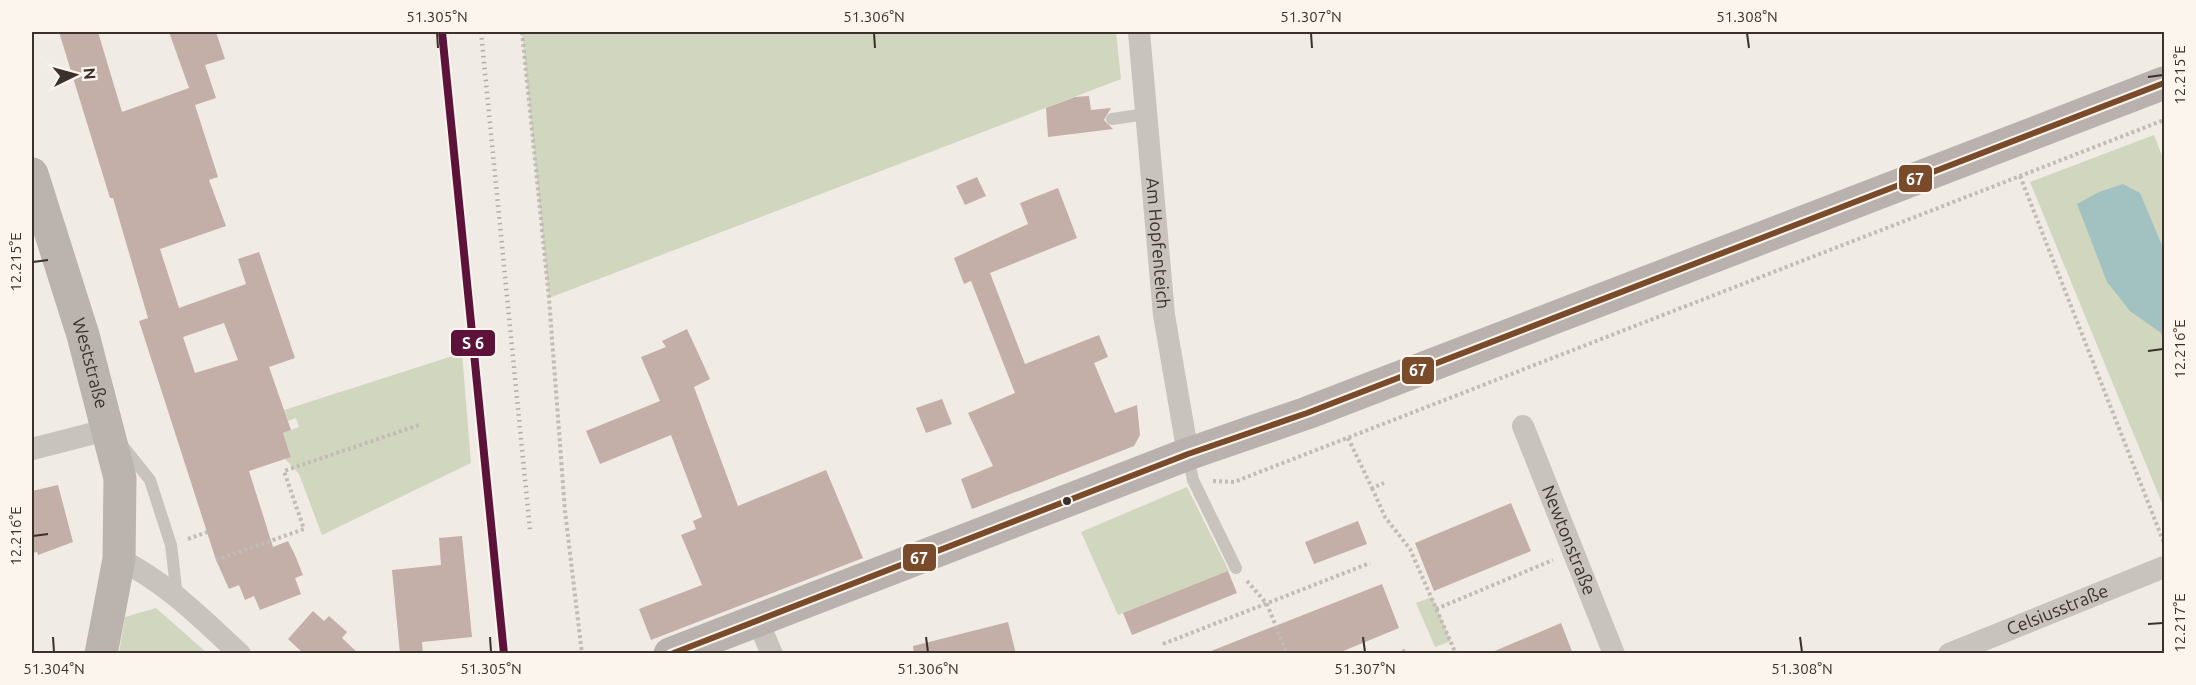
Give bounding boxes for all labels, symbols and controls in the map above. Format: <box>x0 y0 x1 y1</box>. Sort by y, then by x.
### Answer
text: 51.305°N <box>406 8 468 25</box>
text: 51.306°N <box>843 8 905 25</box>
text: 51.307°N <box>1280 8 1342 25</box>
text: 51.308°N <box>1716 8 1778 25</box>
north arrow <box>45 45 105 105</box>
text: 12.215°E <box>2171 45 2188 105</box>
text: N <box>80 67 99 80</box>
line badge: 67 <box>1898 164 1933 193</box>
text: 67 <box>1906 170 1924 188</box>
street label: Am Hopfenteich <box>1143 176 1174 310</box>
text: 12.215°E <box>7 232 24 292</box>
street label: Weststraße <box>69 315 113 410</box>
text: 12.216°E <box>2171 319 2188 379</box>
line badge: S 6 <box>450 329 496 357</box>
text: S 6 <box>462 334 484 352</box>
line badge: 67 <box>1401 356 1435 385</box>
text: 67 <box>1409 361 1427 379</box>
street label: Newtonstraße <box>1539 482 1600 598</box>
unlabelled marker <box>1061 495 1073 507</box>
text: 12.216°E <box>7 506 24 566</box>
line badge: 67 <box>902 543 937 572</box>
text: 67 <box>910 549 928 567</box>
street label: Celsiusstraße <box>2003 580 2111 639</box>
text: 12.217°E <box>2171 593 2188 653</box>
text: 51.304°N <box>23 660 85 677</box>
text: 51.305°N <box>460 660 522 677</box>
text: 51.306°N <box>897 660 959 677</box>
text: 51.307°N <box>1334 660 1396 677</box>
text: 51.308°N <box>1771 660 1833 677</box>

